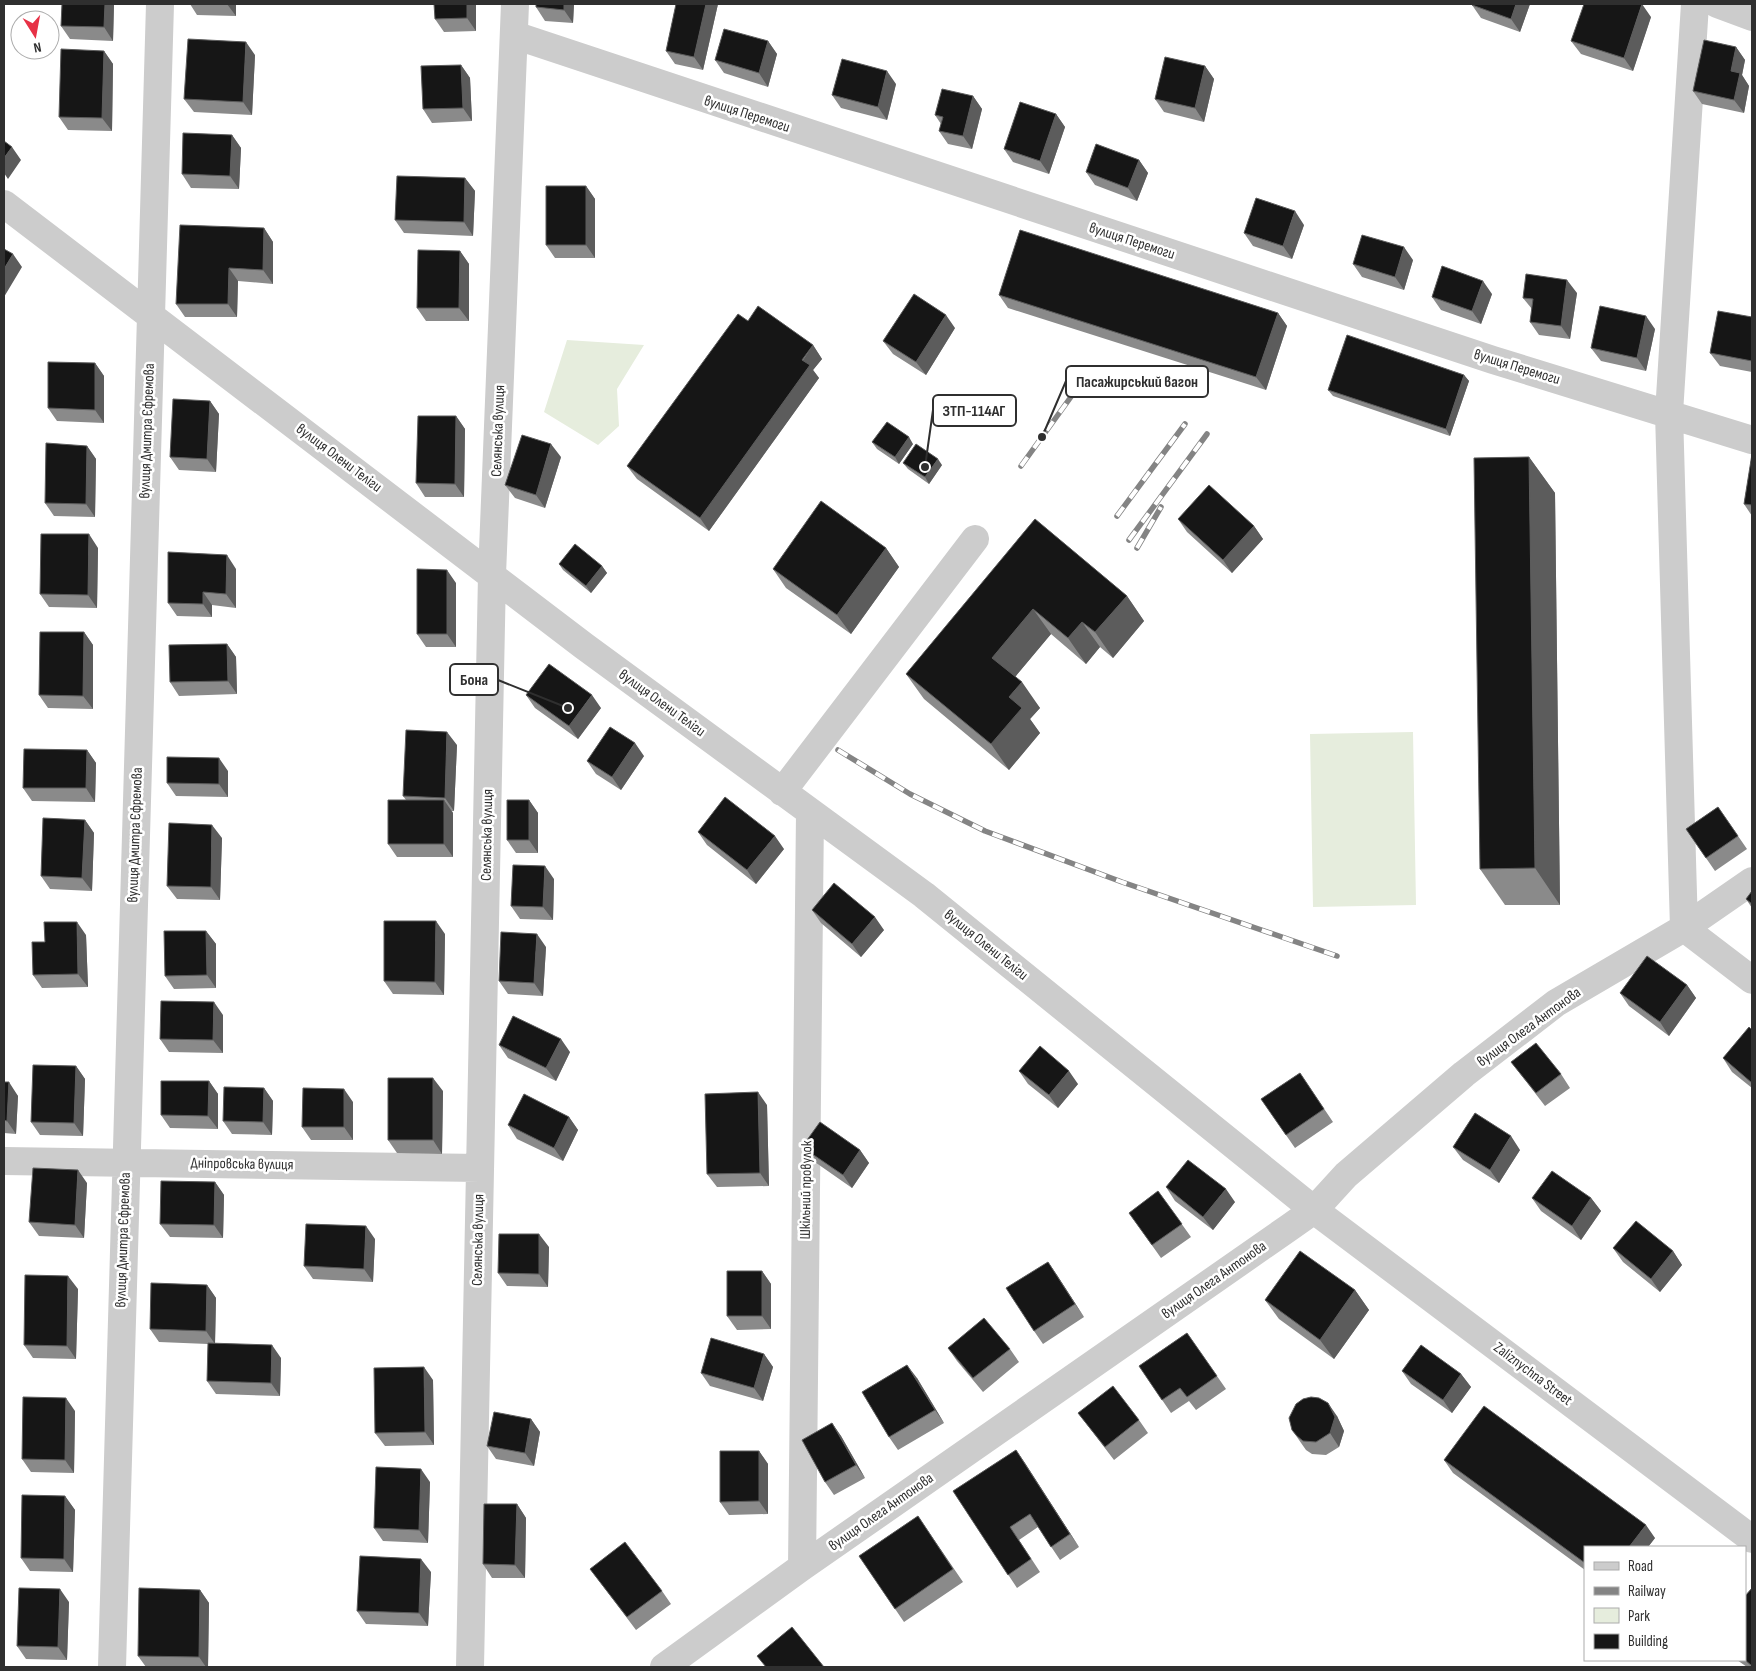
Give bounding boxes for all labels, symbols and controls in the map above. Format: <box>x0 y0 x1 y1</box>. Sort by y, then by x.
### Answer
north arrow <box>10 10 60 60</box>
text: N <box>32 38 43 56</box>
street label: вулиця Перемоги <box>702 91 792 137</box>
street label: вулиця Перемоги <box>1087 218 1177 264</box>
street label: вулиця Перемоги <box>1472 345 1562 389</box>
street label: вулиця Дмитра Єфремова <box>135 363 159 499</box>
callout: Пасажирський вагон <box>1066 366 1208 397</box>
text: Пасажирський вагон <box>1076 373 1198 392</box>
street label: Селянська вулиця <box>487 385 509 477</box>
callout: ЗТП-114АГ <box>933 395 1016 426</box>
text: ЗТП-114АГ <box>943 402 1005 421</box>
street label: вулиця Олени Теліги <box>292 420 386 496</box>
callout: Бона <box>450 664 498 695</box>
street label: вулиця Олени Теліги <box>615 665 709 741</box>
text: Бона <box>460 671 488 690</box>
street label: вулиця Дмитра Єфремова <box>123 767 147 903</box>
street label: Селянська вулиця <box>477 789 497 881</box>
street label: вулиця Олени Теліги <box>940 905 1032 985</box>
street label: вулиця Олега Антонова <box>1473 983 1585 1071</box>
street label: Шкільний провулок <box>796 1140 816 1240</box>
street label: Дніпровська вулиця <box>190 1154 294 1174</box>
street label: вулиця Дмитра Єфремова <box>111 1172 135 1308</box>
street label: Селянська вулиця <box>468 1194 488 1286</box>
street label: вулиця Олега Антонова <box>1158 1237 1270 1323</box>
street label: Zaliznychna Street <box>1490 1338 1577 1410</box>
street label: вулиця Олега Антонова <box>825 1469 937 1555</box>
legend <box>1584 1546 1746 1661</box>
text: Road <box>1628 1557 1653 1576</box>
text: Railway <box>1628 1582 1666 1601</box>
text: Park <box>1628 1607 1650 1626</box>
text: Building <box>1628 1632 1668 1651</box>

